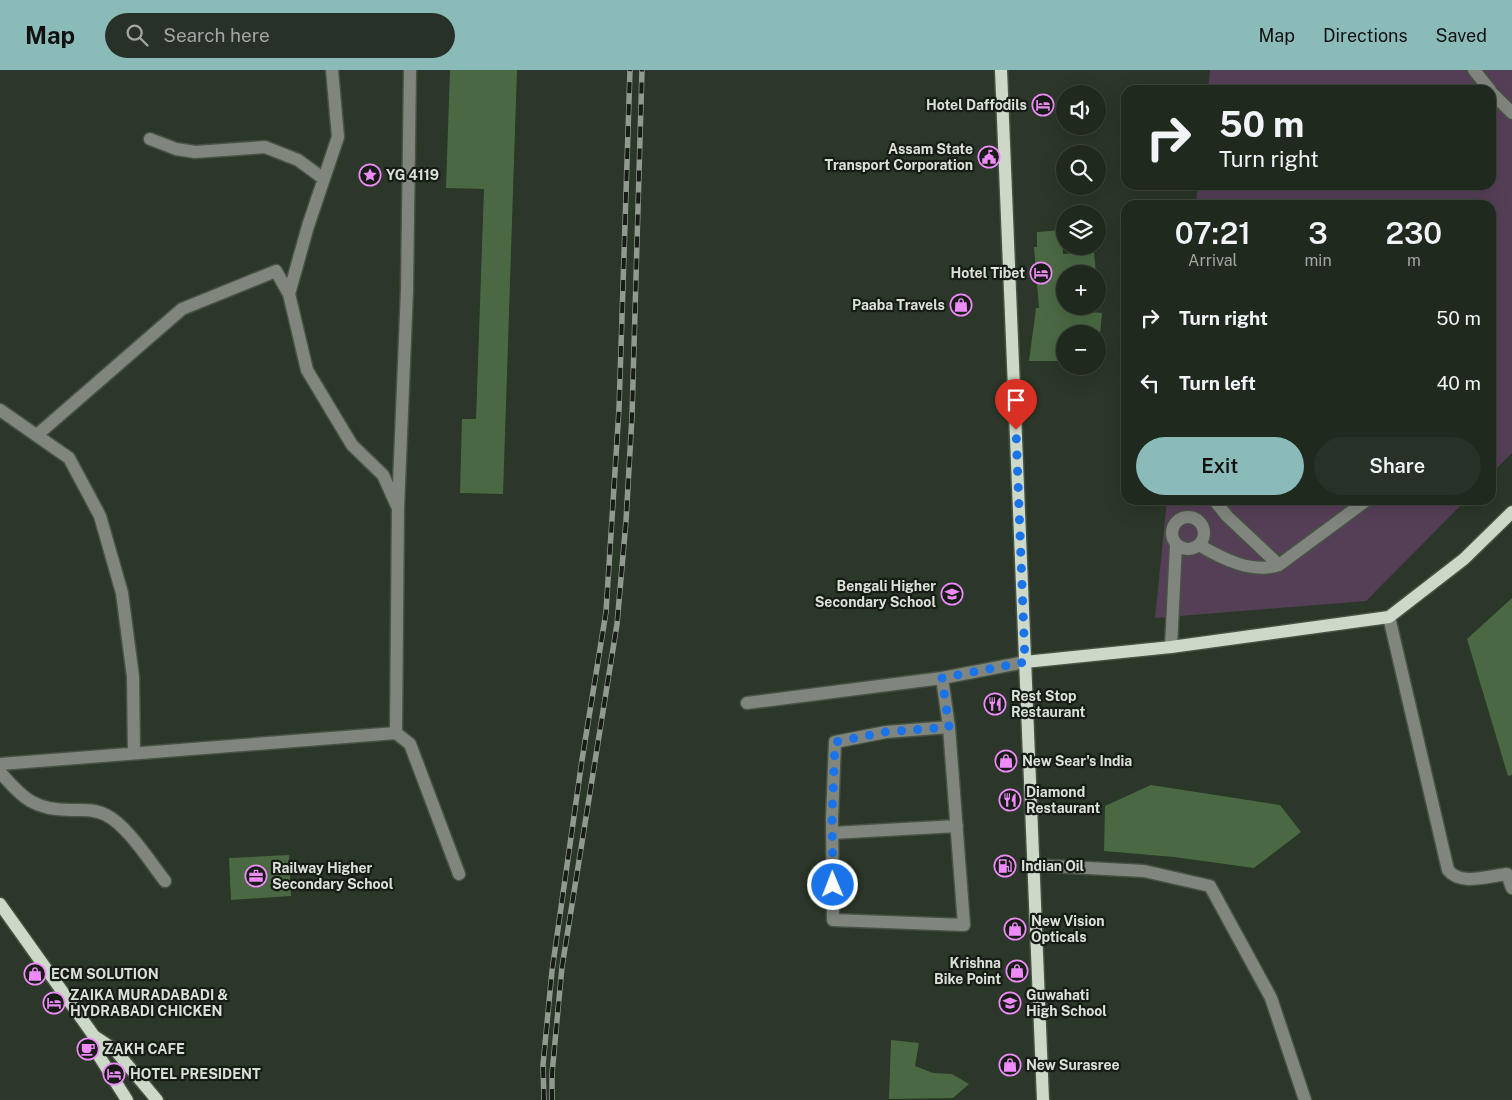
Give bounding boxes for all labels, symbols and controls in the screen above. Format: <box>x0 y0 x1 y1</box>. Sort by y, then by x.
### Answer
search box <box>105 13 455 58</box>
text: Map <box>25 21 75 49</box>
icon: search <box>123 21 151 49</box>
text: Search here <box>163 24 270 46</box>
text: Map <box>1258 25 1295 46</box>
text: Directions <box>1323 25 1408 46</box>
text: Saved <box>1436 25 1487 46</box>
map controls <box>1056 85 1106 375</box>
button: sound <box>1056 85 1106 135</box>
hotel icon: Hotel Daffodils <box>1031 93 1055 117</box>
place label: Hotel Daffodils <box>926 97 1027 113</box>
text: 50 m <box>1219 104 1304 145</box>
icon: right <box>1136 105 1201 170</box>
place label: Assam State Transport Corporation <box>825 141 973 173</box>
public building icon: Assam State Transport Corporation <box>977 145 1001 169</box>
button: search <box>1056 145 1106 195</box>
text: Turn right <box>1219 146 1319 172</box>
place icon: YG 4119 <box>358 163 382 187</box>
place label: YG 4119 <box>386 167 439 183</box>
button: layers <box>1056 205 1106 255</box>
text: 07:21 <box>1175 215 1251 251</box>
text: 3 <box>1308 215 1328 251</box>
text: 230 <box>1385 215 1442 251</box>
text: Arrival <box>1188 251 1237 270</box>
text: min <box>1305 251 1332 270</box>
text: m <box>1407 251 1421 270</box>
hotel icon: Hotel Tibet <box>1029 261 1053 285</box>
place label: Hotel Tibet <box>951 265 1025 281</box>
button: + <box>1056 265 1106 315</box>
shop icon: Paaba Travels <box>949 293 973 317</box>
place label: Paaba Travels <box>852 297 945 313</box>
icon: right <box>1136 304 1164 332</box>
text: Turn right <box>1179 307 1268 329</box>
text: 50 m <box>1436 307 1481 329</box>
button: − <box>1056 325 1106 375</box>
icon: left <box>1136 369 1164 397</box>
text: Turn left <box>1179 372 1256 394</box>
text: 40 m <box>1436 372 1481 394</box>
pin <box>995 379 1037 430</box>
icon: arrive <box>1002 386 1030 414</box>
button: Exit <box>1136 437 1304 495</box>
button: Share <box>1314 437 1481 495</box>
place label: Bengali Higher Secondary School <box>815 578 936 610</box>
school or university icon: Bengali Higher Secondary School <box>940 582 964 606</box>
place label: Rest Stop Restaurant <box>1011 688 1086 720</box>
restaurant icon: Rest Stop Restaurant <box>983 692 1007 716</box>
shop icon: New Sear's India <box>994 749 1018 773</box>
place label: New Sear's India <box>1022 753 1132 769</box>
place label: Diamond Restaurant <box>1026 784 1101 816</box>
restaurant icon: Diamond Restaurant <box>998 788 1022 812</box>
fuel station icon: Indian Oil <box>993 854 1017 878</box>
position arrow <box>806 858 858 910</box>
place label: Indian Oil <box>1021 858 1085 874</box>
place label: Railway Higher Secondary School <box>272 860 394 892</box>
office icon: Railway Higher Secondary School <box>244 864 268 888</box>
place label: New Vision Opticals <box>1031 913 1105 945</box>
shop icon: New Vision Opticals <box>1003 917 1027 941</box>
place label: Krishna Bike Point <box>934 955 1001 987</box>
shop icon: Krishna Bike Point <box>1005 959 1029 983</box>
shop icon: ECM SOLUTION <box>23 962 47 986</box>
place label: ECM SOLUTION <box>51 966 159 982</box>
place label: ZAIKA MURADABADI & HYDRABADI CHICKEN <box>70 987 228 1019</box>
place label: Guwahati High School <box>1026 987 1107 1019</box>
hotel icon: ZAIKA MURADABADI & HYDRABADI CHICKEN <box>42 991 66 1015</box>
school or university icon: Guwahati High School <box>998 991 1022 1015</box>
cafe icon: ZAKH CAFE <box>76 1037 100 1061</box>
place label: ZAKH CAFE <box>104 1041 185 1057</box>
shop icon: New Surasree <box>998 1053 1022 1077</box>
place label: New Surasree <box>1026 1057 1120 1073</box>
hotel icon: HOTEL PRESIDENT <box>102 1062 126 1086</box>
place label: HOTEL PRESIDENT <box>130 1066 261 1082</box>

